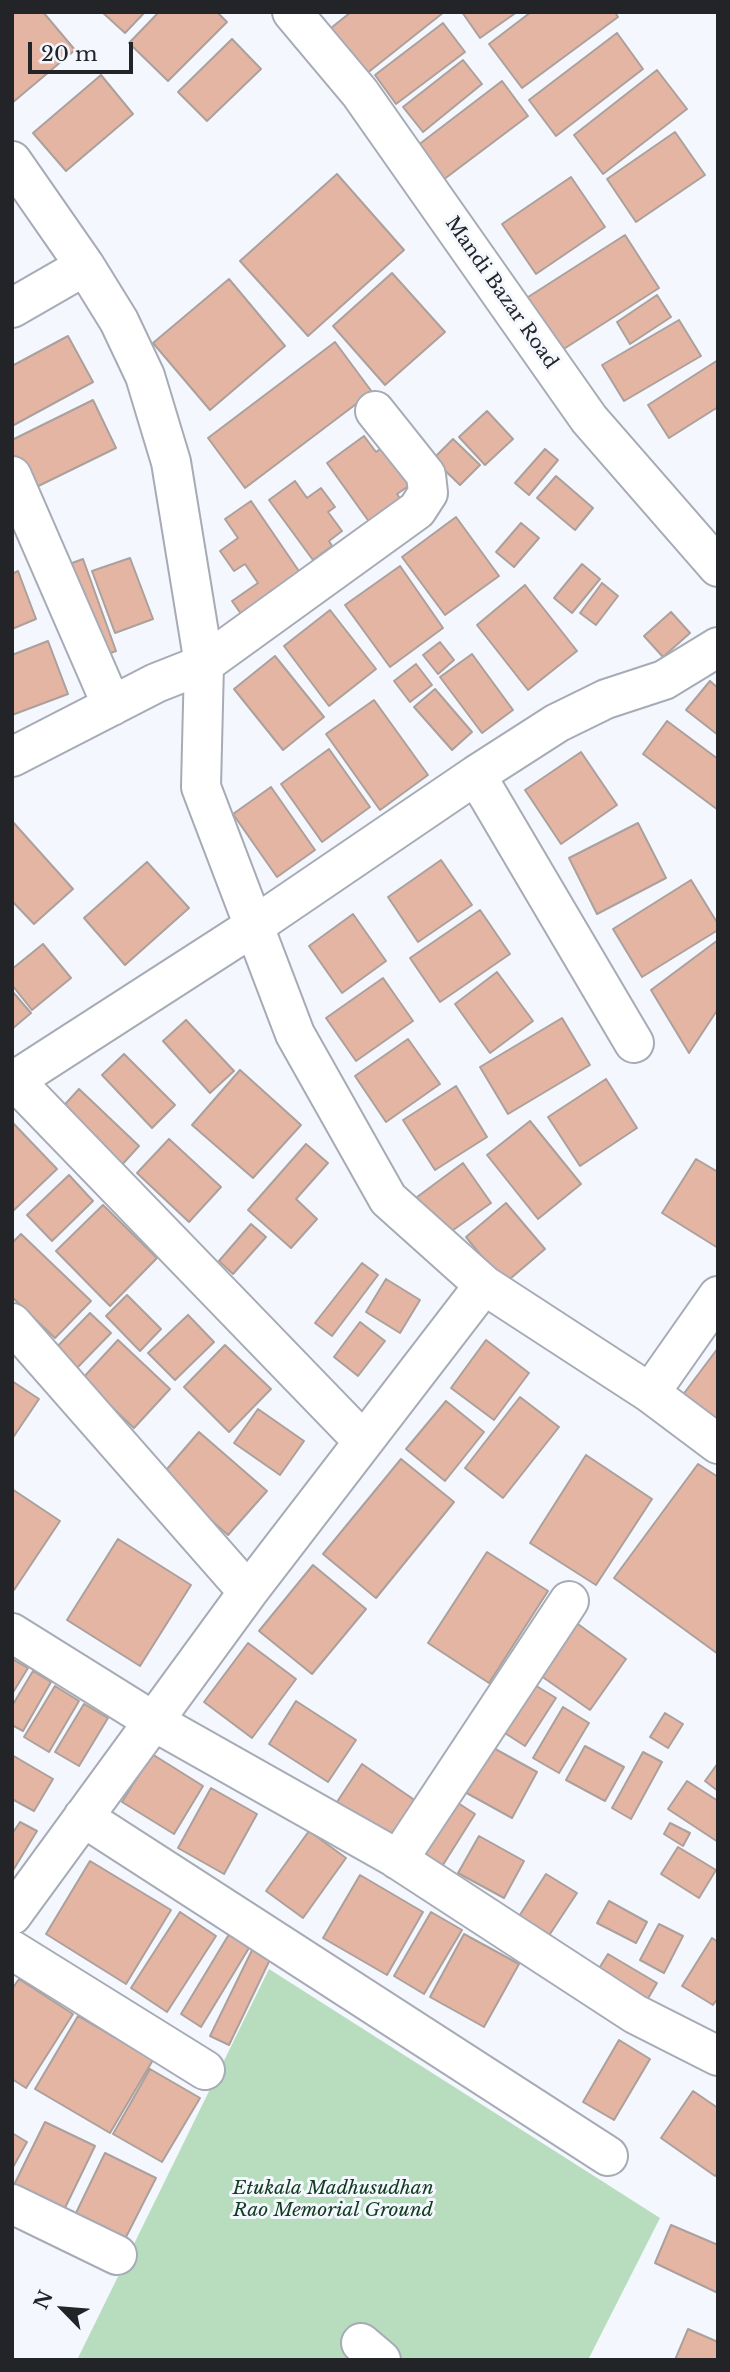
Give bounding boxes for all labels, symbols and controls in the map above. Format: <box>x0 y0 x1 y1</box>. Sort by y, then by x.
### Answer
scale bar <box>32 28 136 72</box>
text: 20 m <box>41 41 98 67</box>
street label: Mandi Bazar Road <box>440 213 562 373</box>
park label: Etukala Madhusudhan Rao Memorial Ground <box>232 2178 434 2222</box>
north arrow <box>28 2274 98 2344</box>
text: N <box>29 2287 58 2313</box>

